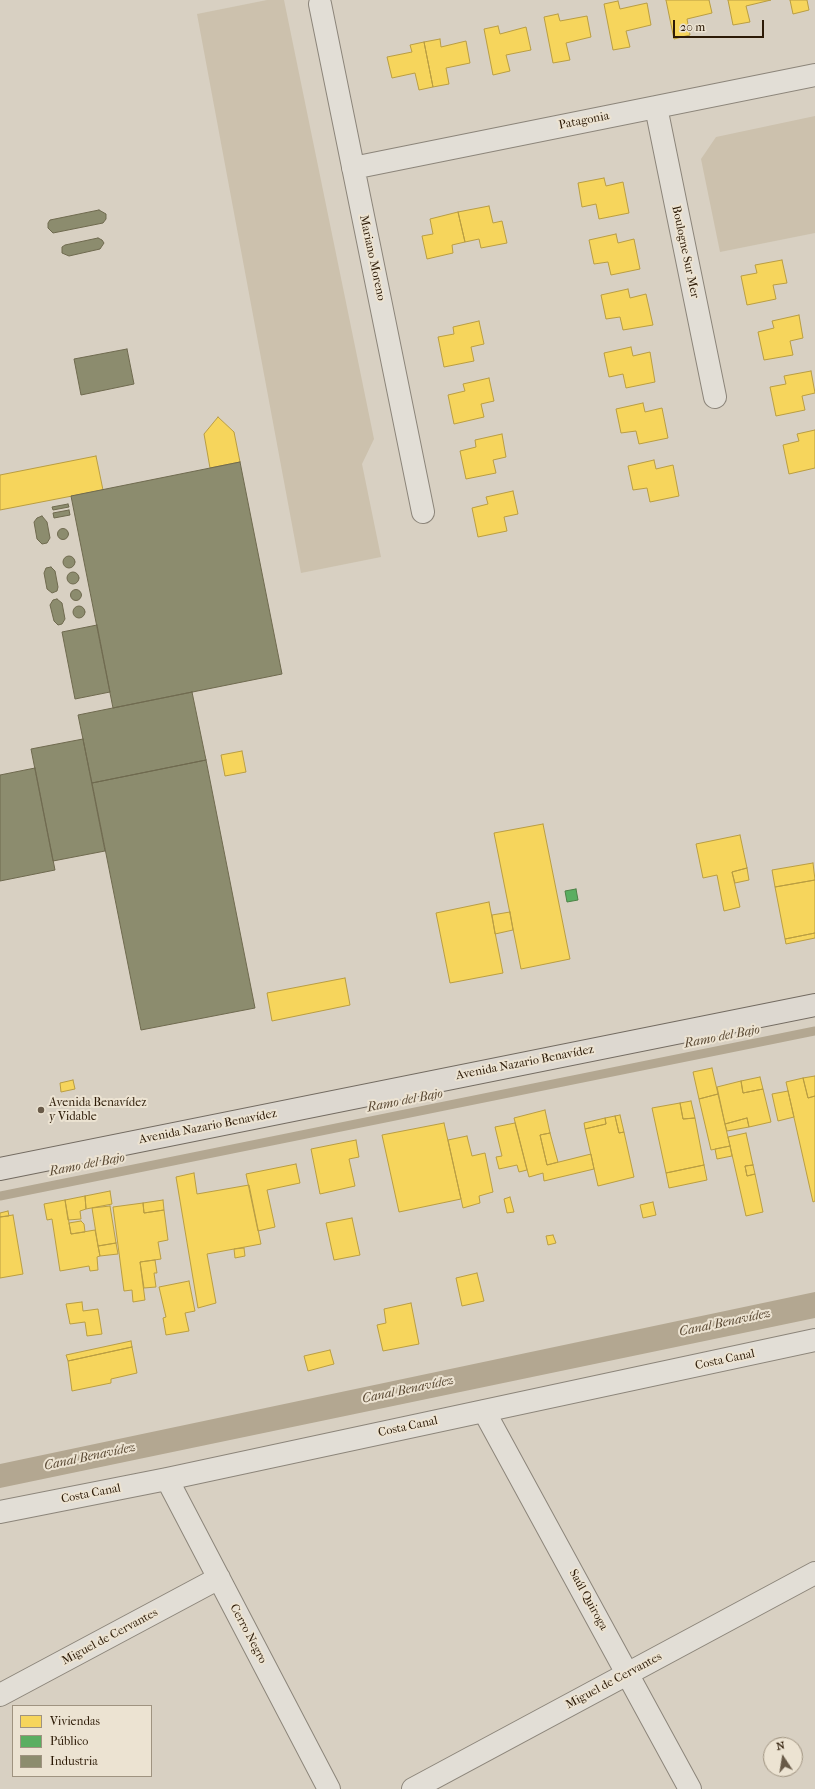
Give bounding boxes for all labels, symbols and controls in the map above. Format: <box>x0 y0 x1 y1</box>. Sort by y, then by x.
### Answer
scale bar <box>675 12 766 38</box>
text: 20 m <box>680 20 705 34</box>
street label: Patagonia <box>558 109 610 133</box>
street label: Boulogne Sur Mer <box>668 204 702 300</box>
street label: Mariano Moreno <box>356 214 388 302</box>
water label: Ramo del Bajo <box>683 1022 761 1052</box>
street label: Avenida Nazario Benavídez <box>455 1043 595 1083</box>
water label: Ramo del Bajo <box>366 1086 444 1116</box>
place label: Avenida Benavídez y Vidable <box>49 1096 147 1124</box>
marker: Avenida Benavídez y Vidable <box>36 1105 46 1115</box>
street label: Avenida Nazario Benavídez <box>138 1107 278 1147</box>
water label: Ramo del Bajo <box>48 1150 126 1180</box>
water label: Canal Benavídez <box>678 1306 772 1340</box>
street label: Costa Canal <box>694 1347 756 1373</box>
water label: Canal Benavídez <box>361 1373 455 1407</box>
street label: Costa Canal <box>377 1414 439 1440</box>
water label: Canal Benavídez <box>43 1440 137 1474</box>
street label: Costa Canal <box>60 1481 122 1507</box>
street label: Saúl Quiroga <box>565 1567 611 1633</box>
street label: Cerro Negro <box>226 1602 270 1666</box>
street label: Miguel de Cervantes <box>59 1606 161 1668</box>
street label: Miguel de Cervantes <box>563 1650 665 1712</box>
legend <box>12 1705 152 1777</box>
text: Viviendas <box>50 1714 100 1728</box>
text: Público <box>50 1734 88 1748</box>
north arrow <box>763 1737 803 1777</box>
text: N <box>775 1739 786 1753</box>
text: Industria <box>50 1754 98 1768</box>

